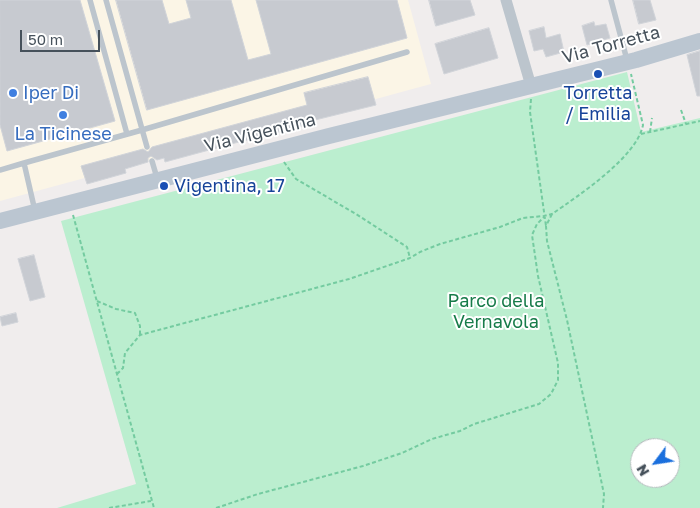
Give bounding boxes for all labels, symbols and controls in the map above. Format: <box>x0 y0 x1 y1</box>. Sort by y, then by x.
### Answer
scale bar <box>22 20 102 52</box>
street label: Via Torretta <box>560 22 662 68</box>
text: 50 m <box>28 30 63 48</box>
marker: Torretta / Emilia <box>592 68 604 80</box>
place label: Iper Di <box>23 82 79 104</box>
place label: Torretta / Emilia <box>563 82 633 125</box>
marker: Iper Di <box>7 87 19 99</box>
marker: La Ticinese <box>57 109 69 121</box>
street label: Via Vigentina <box>202 109 318 157</box>
place label: La Ticinese <box>14 123 112 145</box>
place label: Vigentina, 17 <box>174 175 285 197</box>
marker: Vigentina, 17 <box>158 180 170 192</box>
park label: Parco della Vernavola <box>448 290 544 332</box>
north arrow <box>630 438 680 488</box>
text: N <box>633 462 653 479</box>

